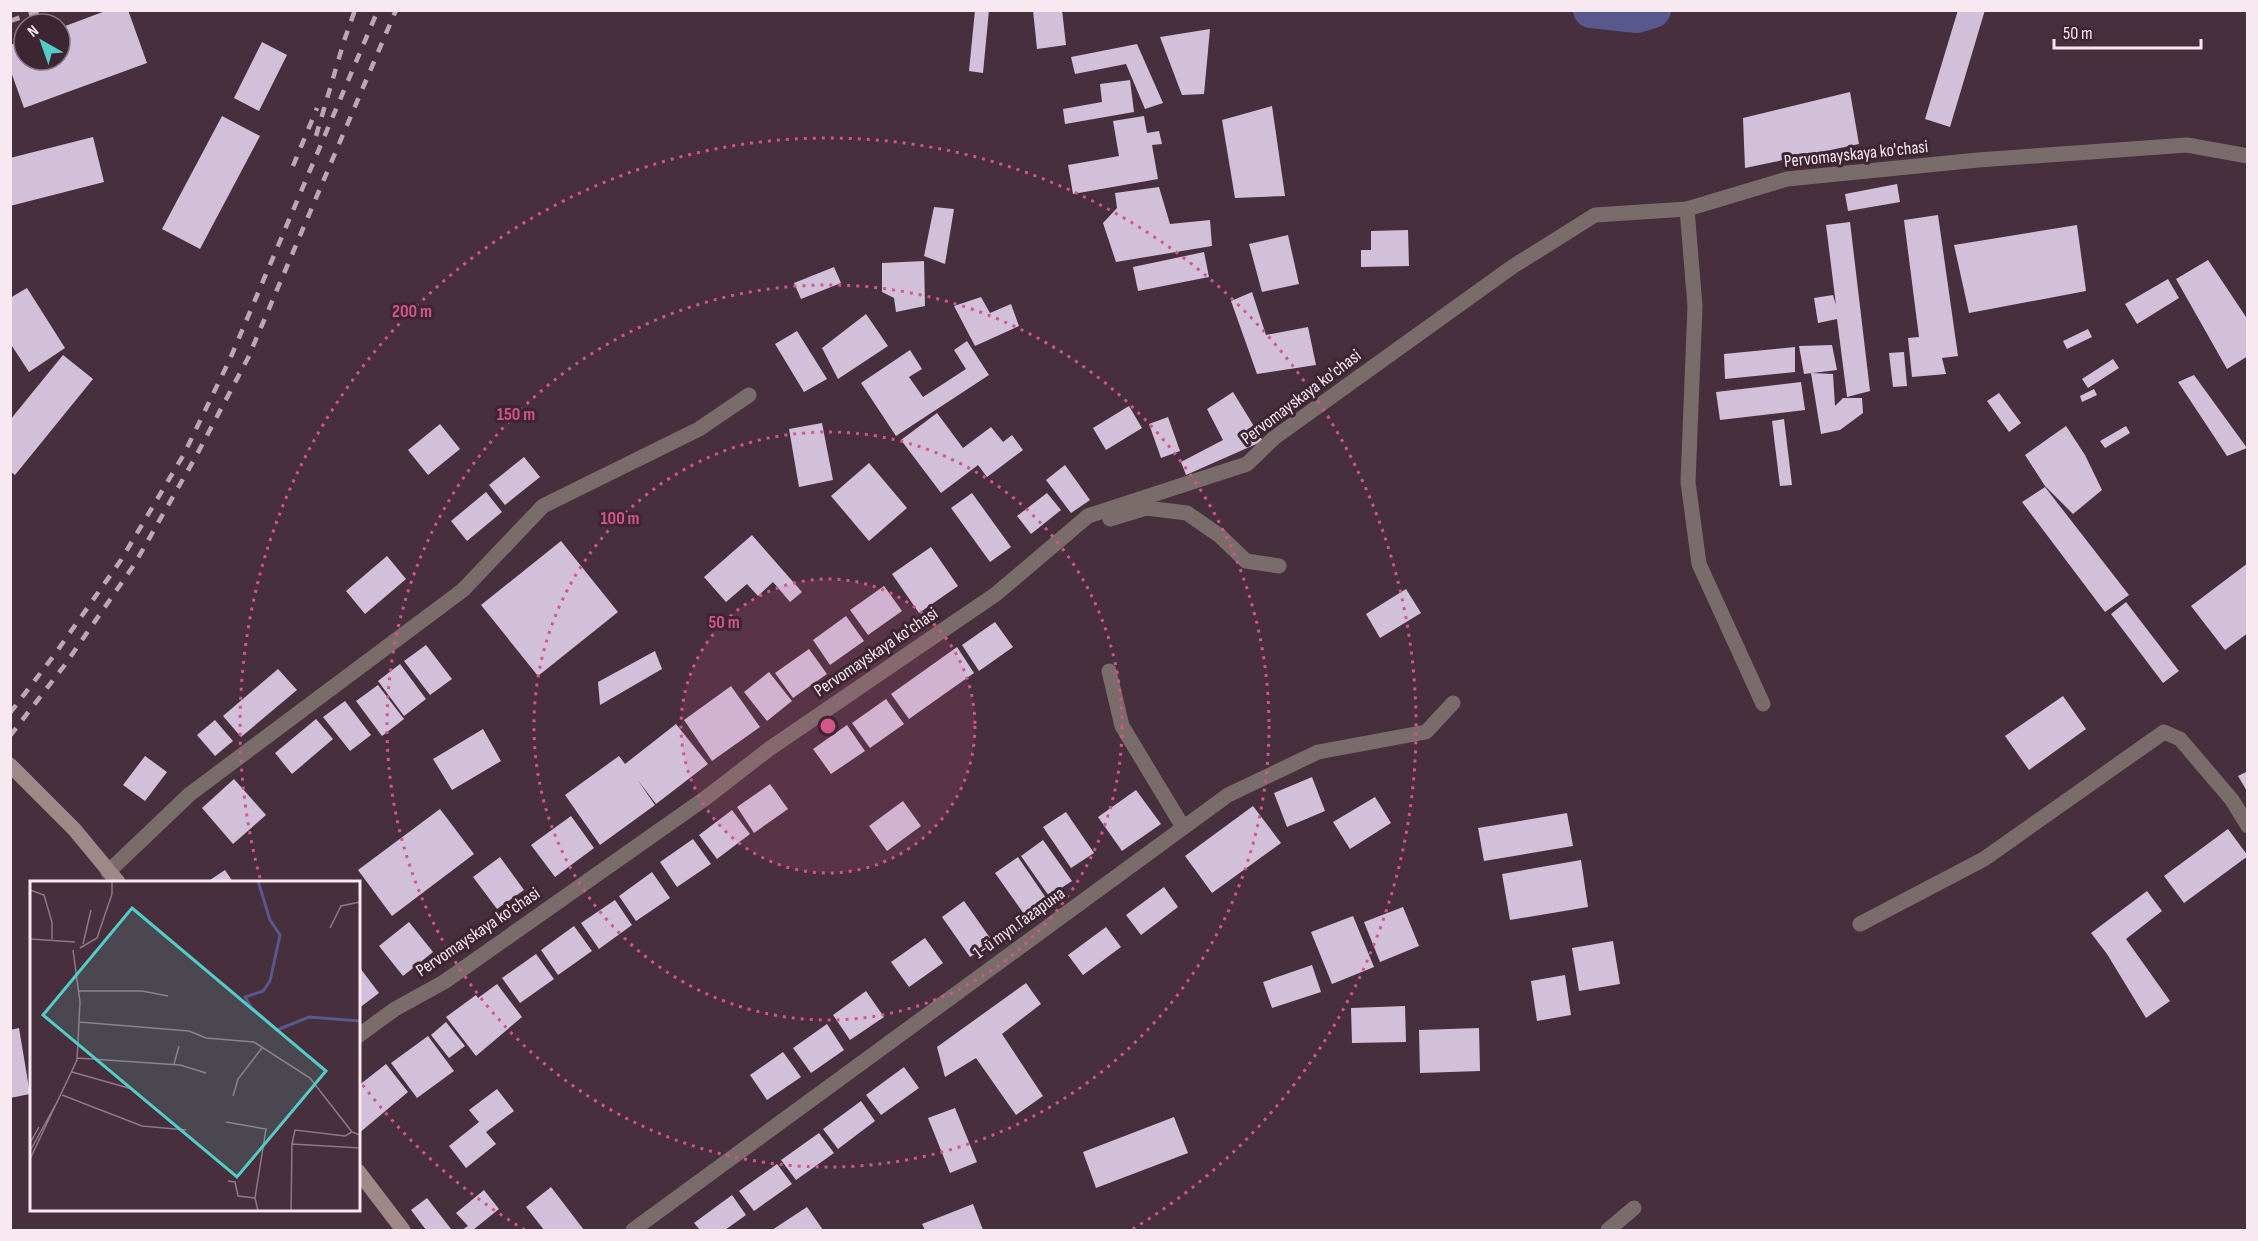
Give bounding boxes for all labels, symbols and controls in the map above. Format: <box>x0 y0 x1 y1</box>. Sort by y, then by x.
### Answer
north arrow <box>12 12 72 72</box>
scale bar <box>2054 12 2201 50</box>
text: N <box>24 22 43 42</box>
text: 50 m <box>2063 23 2093 44</box>
street label: Pervomayskaya ko'chasi <box>1783 136 1929 172</box>
text: 200 m <box>392 301 432 322</box>
street label: Pervomayskaya ko'chasi <box>1237 345 1365 449</box>
text: 150 m <box>497 404 535 425</box>
text: 100 m <box>601 508 640 529</box>
street label: Pervomayskaya ko'chasi <box>810 603 942 701</box>
text: 50 m <box>708 612 740 633</box>
centre of rings <box>818 716 838 736</box>
inset map <box>30 881 360 1211</box>
street label: Pervomayskaya ko'chasi <box>412 883 544 981</box>
street label: 1-й туп.Гагарина <box>969 883 1069 963</box>

